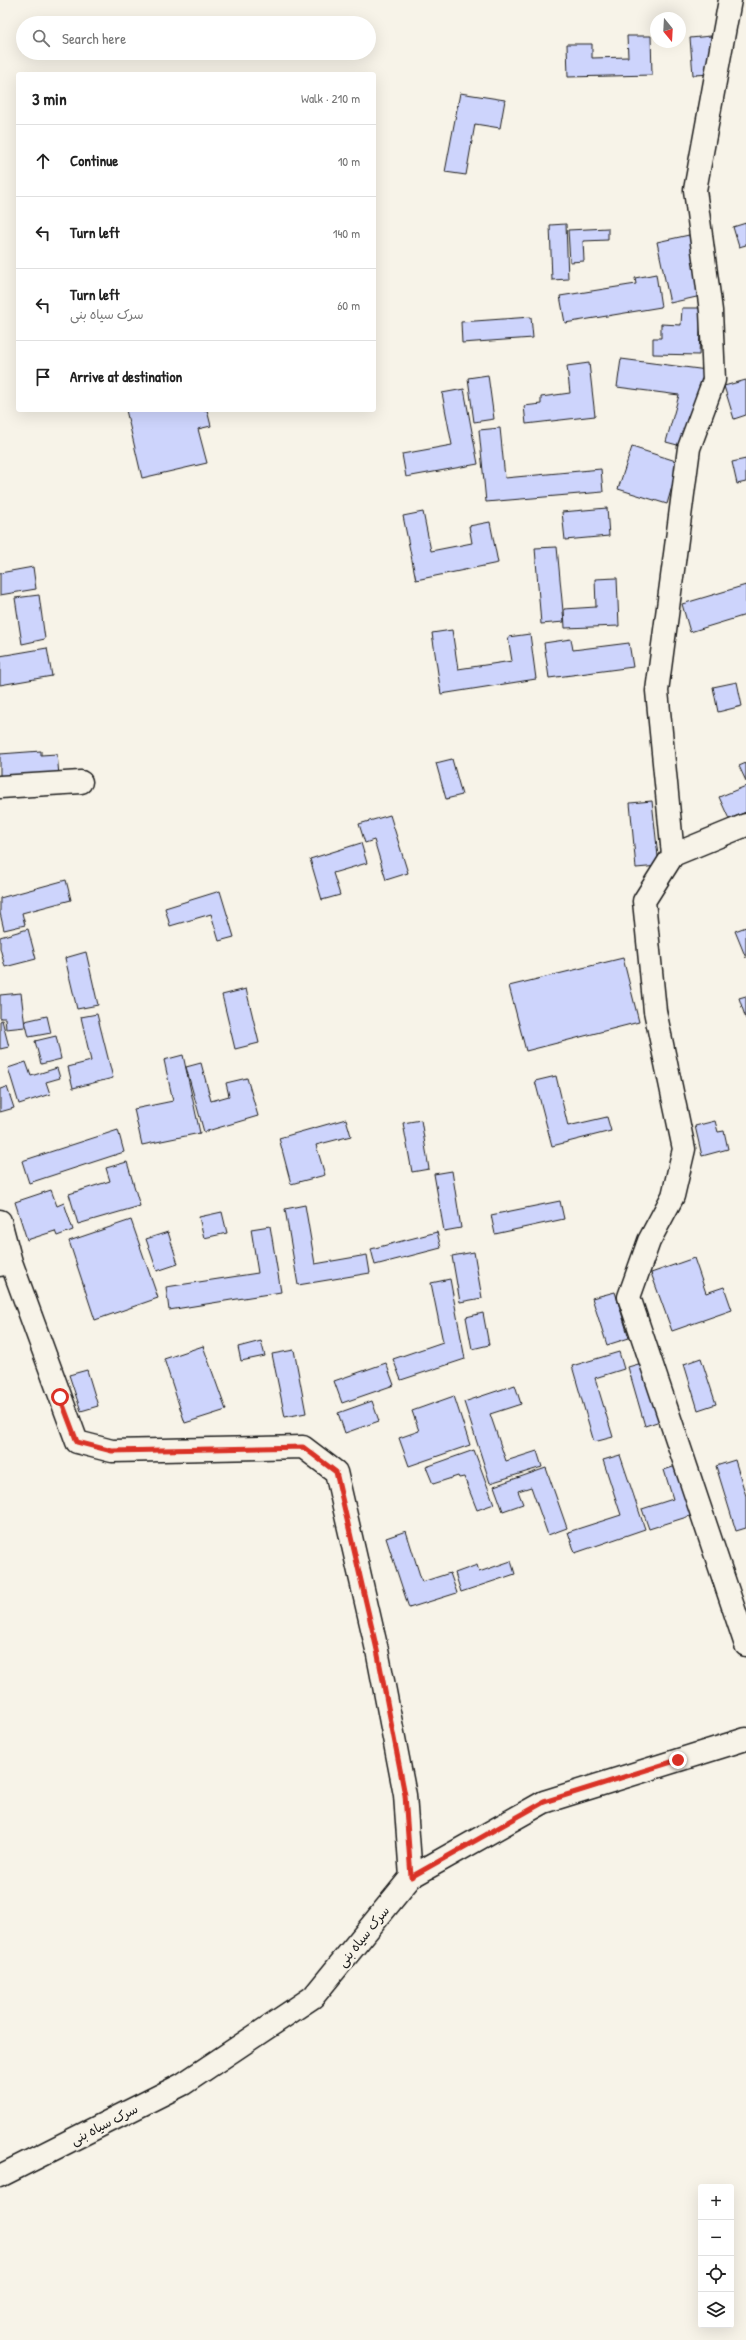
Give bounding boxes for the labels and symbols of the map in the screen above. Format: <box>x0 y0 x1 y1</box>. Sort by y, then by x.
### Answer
north arrow <box>650 12 686 48</box>
route start <box>51 1388 69 1406</box>
route end <box>669 1751 687 1769</box>
street label: سرک سیاه بنی <box>333 1902 394 1971</box>
street label: سرک سیاه بنی <box>67 2099 141 2150</box>

